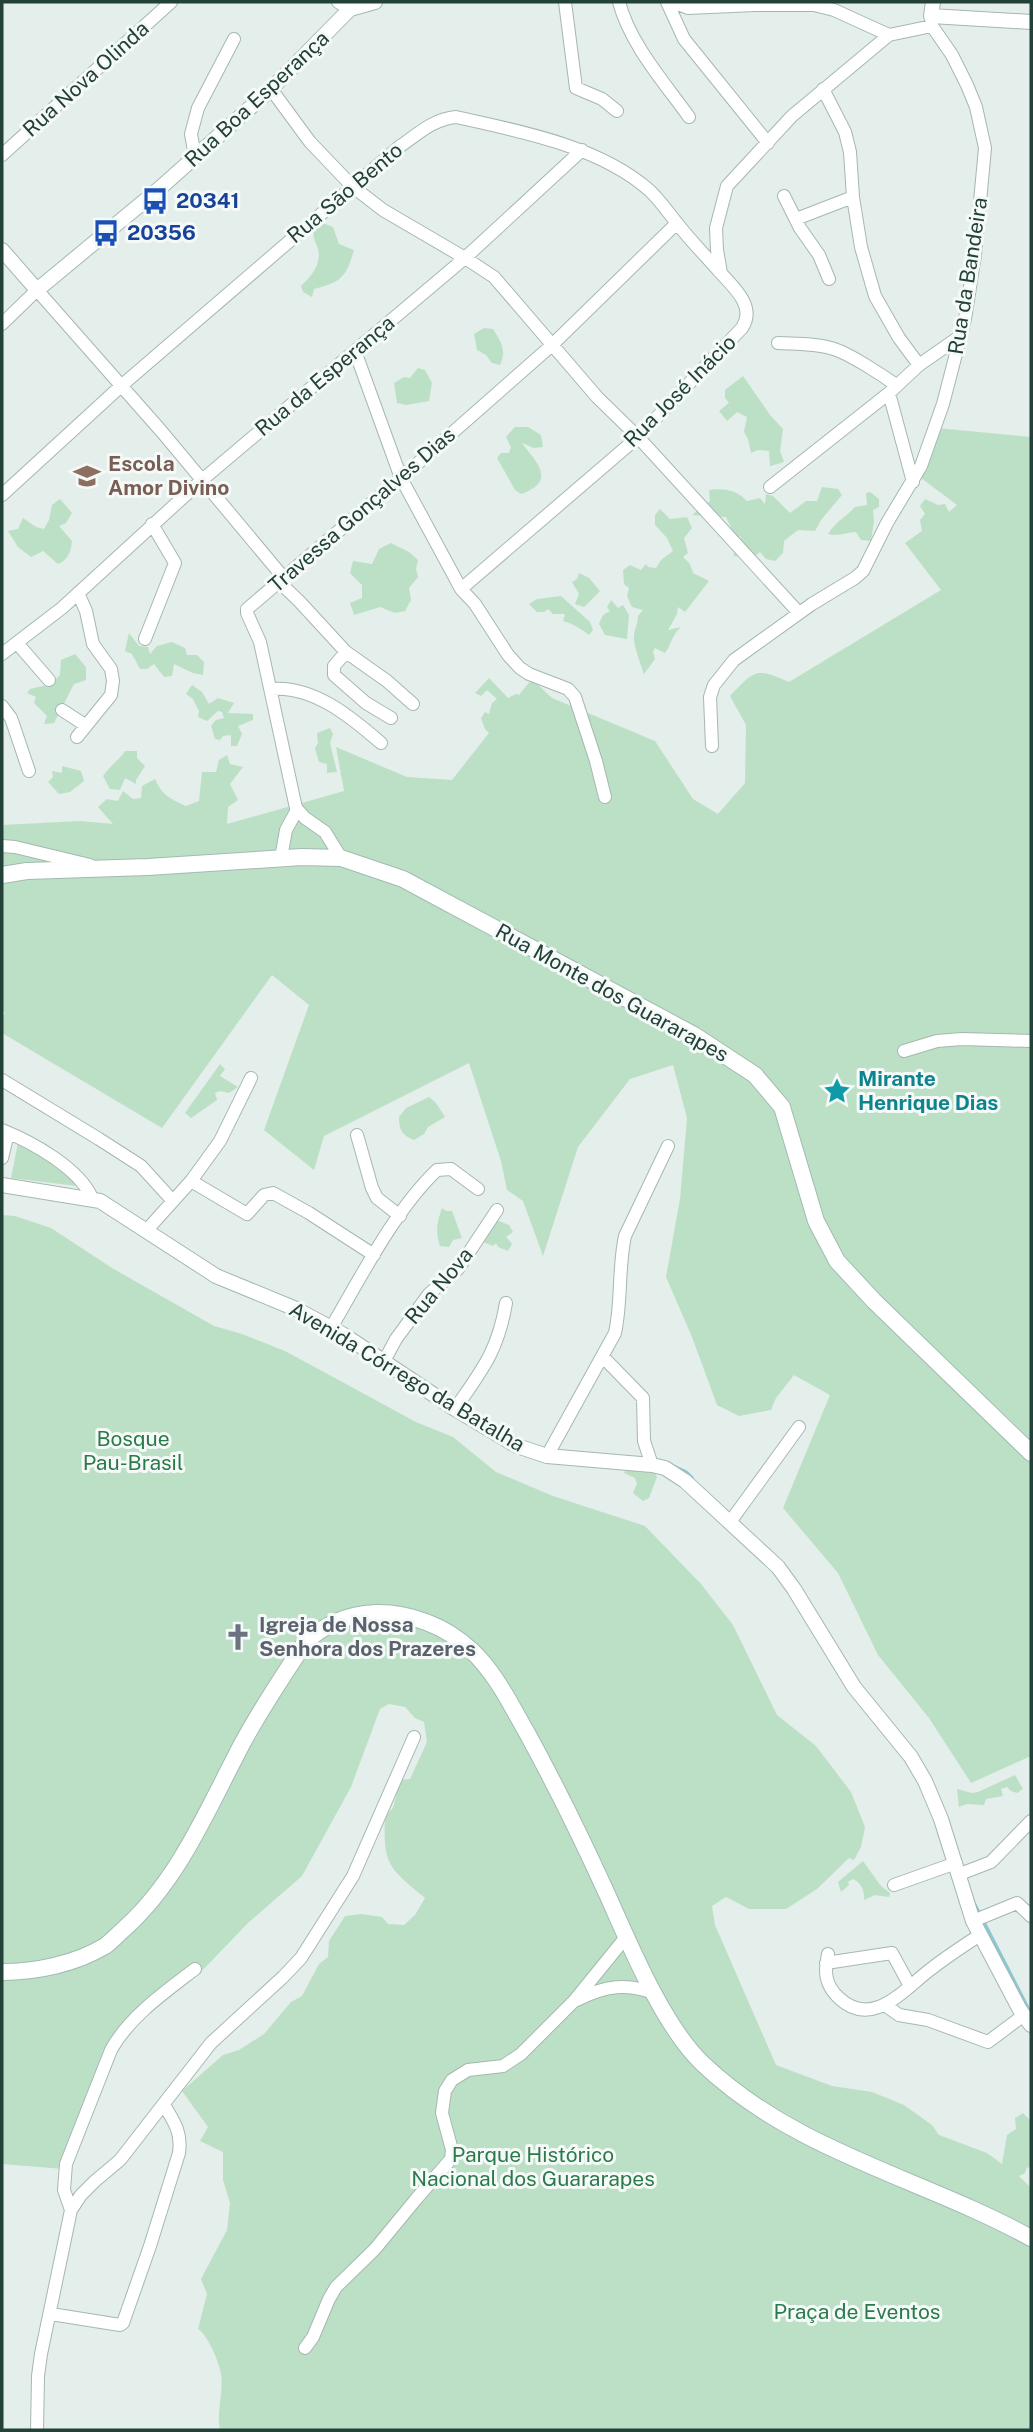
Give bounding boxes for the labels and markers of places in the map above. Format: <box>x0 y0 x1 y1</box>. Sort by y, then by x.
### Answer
bus stop icon: 20341 <box>140 186 170 216</box>
place label: 20341 <box>176 188 239 213</box>
bus stop icon: 20356 <box>91 218 121 248</box>
place label: 20356 <box>127 220 196 245</box>
place label: Escola Amor Divino <box>108 451 229 500</box>
school or university icon: Escola Amor Divino <box>72 461 102 491</box>
place label: Mirante Henrique Dias <box>858 1066 998 1115</box>
place icon: Mirante Henrique Dias <box>822 1076 852 1106</box>
place label: Igreja de Nossa Senhora dos Prazeres <box>259 1612 476 1661</box>
church icon: Igreja de Nossa Senhora dos Prazeres <box>223 1622 253 1652</box>

